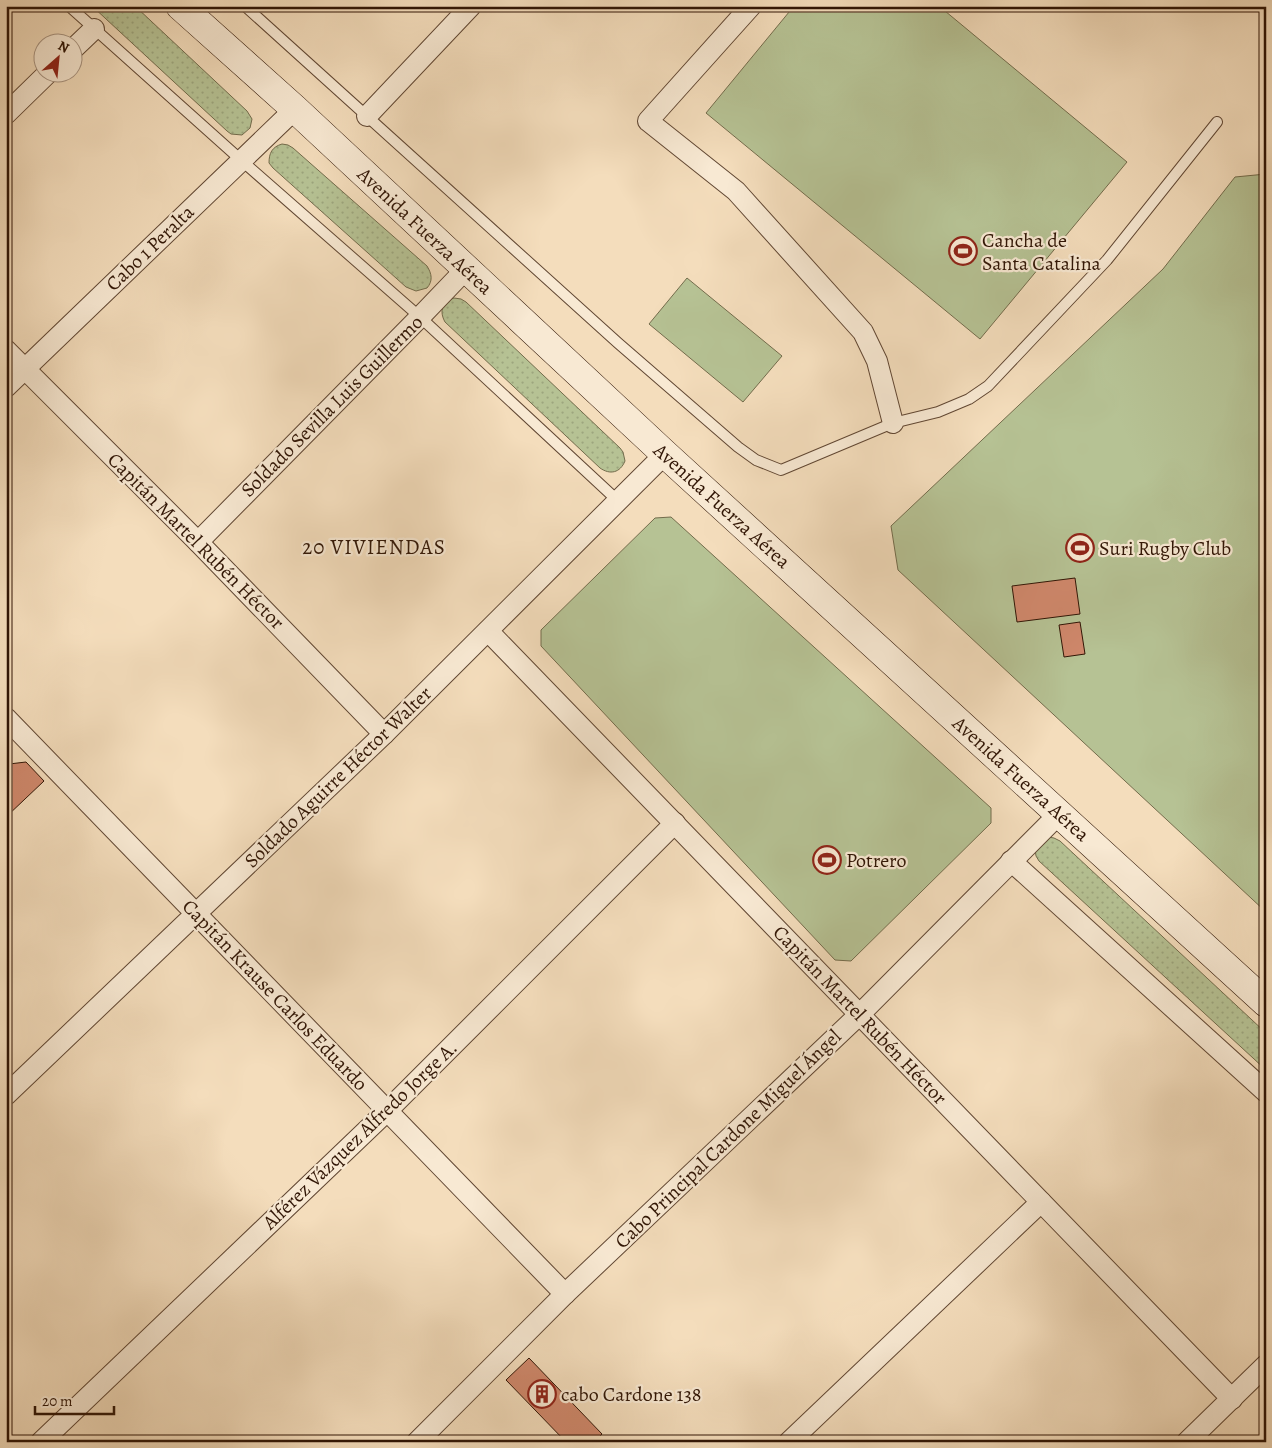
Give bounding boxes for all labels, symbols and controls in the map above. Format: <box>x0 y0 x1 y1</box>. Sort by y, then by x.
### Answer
north arrow <box>32 32 82 82</box>
text: N <box>55 36 73 58</box>
street label: Avenida Fuerza Aérea <box>351 161 499 301</box>
street label: Cabo 1 Peralta <box>100 198 201 297</box>
place label: Cancha de Santa Catalina <box>982 227 1102 277</box>
sports icon: Cancha de Santa Catalina <box>948 236 978 266</box>
street label: Soldado Sevilla Luis Guillermo <box>235 309 429 503</box>
street label: Avenida Fuerza Aérea <box>647 437 797 575</box>
street label: Capitán Martel Rubén Héctor <box>102 447 291 636</box>
district label: 20 VIVIENDAS <box>302 533 446 561</box>
sports icon: Suri Rugby Club <box>1065 533 1095 563</box>
place label: Suri Rugby Club <box>1099 535 1231 562</box>
street label: Soldado Aguirre Héctor Walter <box>238 680 438 874</box>
street label: Avenida Fuerza Aérea <box>946 710 1096 848</box>
sports icon: Potrero <box>812 845 842 875</box>
place label: Potrero <box>846 847 907 874</box>
street label: Capitán Krause Carlos Eduardo <box>176 893 374 1097</box>
street label: Capitán Martel Rubén Héctor <box>767 919 953 1111</box>
street label: Cabo Principal Cardone Miguel Ángel <box>609 1023 847 1255</box>
street label: Alférez Vázquez Alfredo Jorge A. <box>256 1035 463 1236</box>
building icon: cabo Cardone 138 <box>527 1379 557 1409</box>
place label: cabo Cardone 138 <box>561 1381 701 1408</box>
scale bar <box>35 1383 114 1415</box>
text: 20 m <box>42 1391 73 1411</box>

